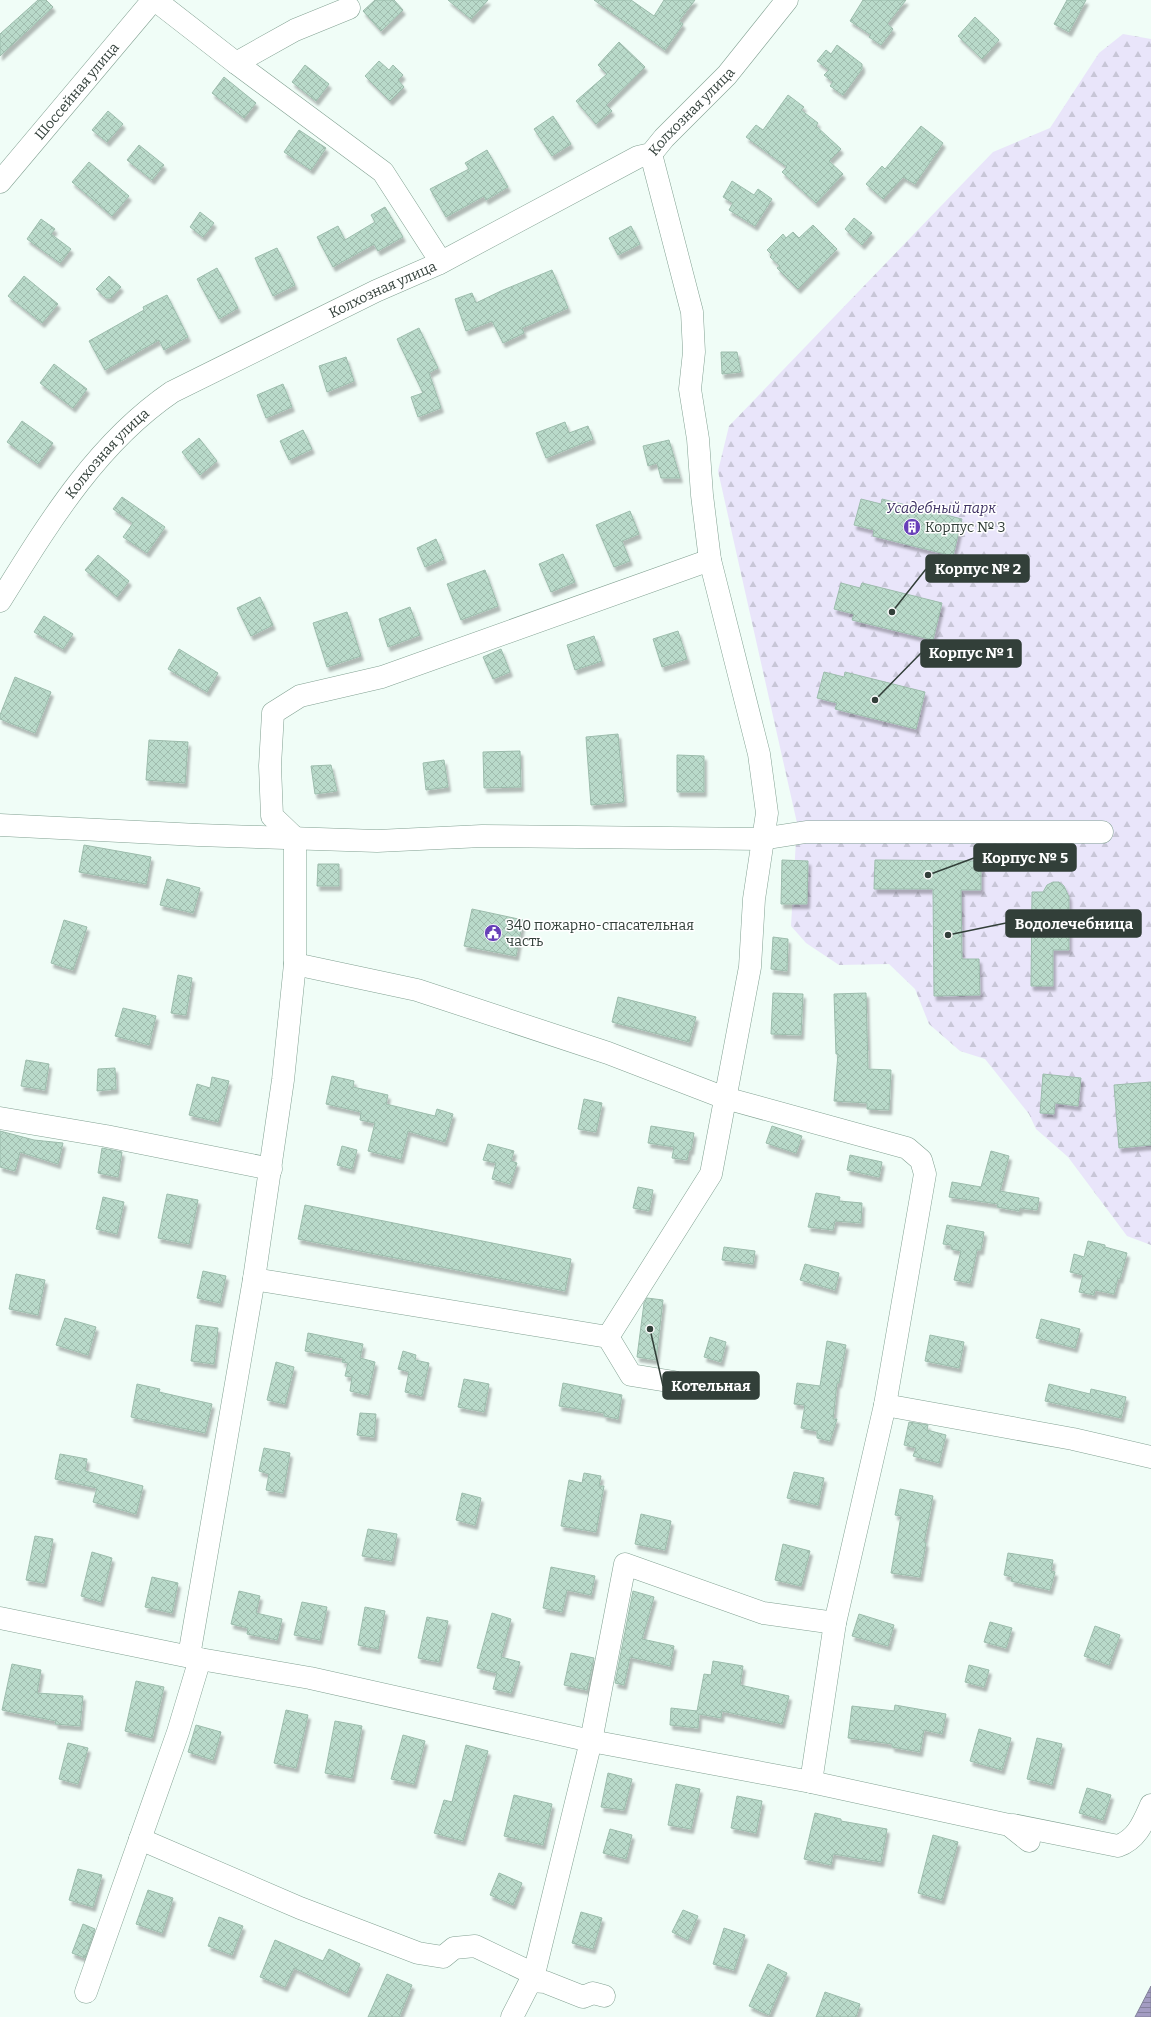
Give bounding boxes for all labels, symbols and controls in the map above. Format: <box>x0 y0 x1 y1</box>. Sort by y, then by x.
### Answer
street label: Шоссейная улица <box>31 39 123 143</box>
street label: Колхозная улица <box>645 64 739 159</box>
street label: Колхозная улица <box>326 258 439 322</box>
street label: Колхозная улица <box>62 405 153 502</box>
park label: Усадебный парк <box>886 500 996 517</box>
building icon: Корпус № 3 <box>902 517 922 537</box>
place label: Корпус № 3 <box>925 519 1005 536</box>
callout: Корпус № 2 <box>926 555 1029 582</box>
text: Корпус № 2 <box>935 560 1021 578</box>
callout: Корпус № 1 <box>921 640 1021 667</box>
text: Корпус № 1 <box>929 644 1014 662</box>
callout: Корпус № 5 <box>974 844 1076 871</box>
text: Корпус № 5 <box>982 849 1068 867</box>
callout: Водолечебница <box>1006 910 1141 937</box>
text: Водолечебница <box>1015 915 1134 933</box>
place label: 340 пожарно-спасательная часть <box>505 917 694 950</box>
public building icon: 340 пожарно-спасательная часть <box>483 923 503 943</box>
callout: Котельная <box>663 1372 759 1399</box>
text: Котельная <box>671 1377 751 1395</box>

